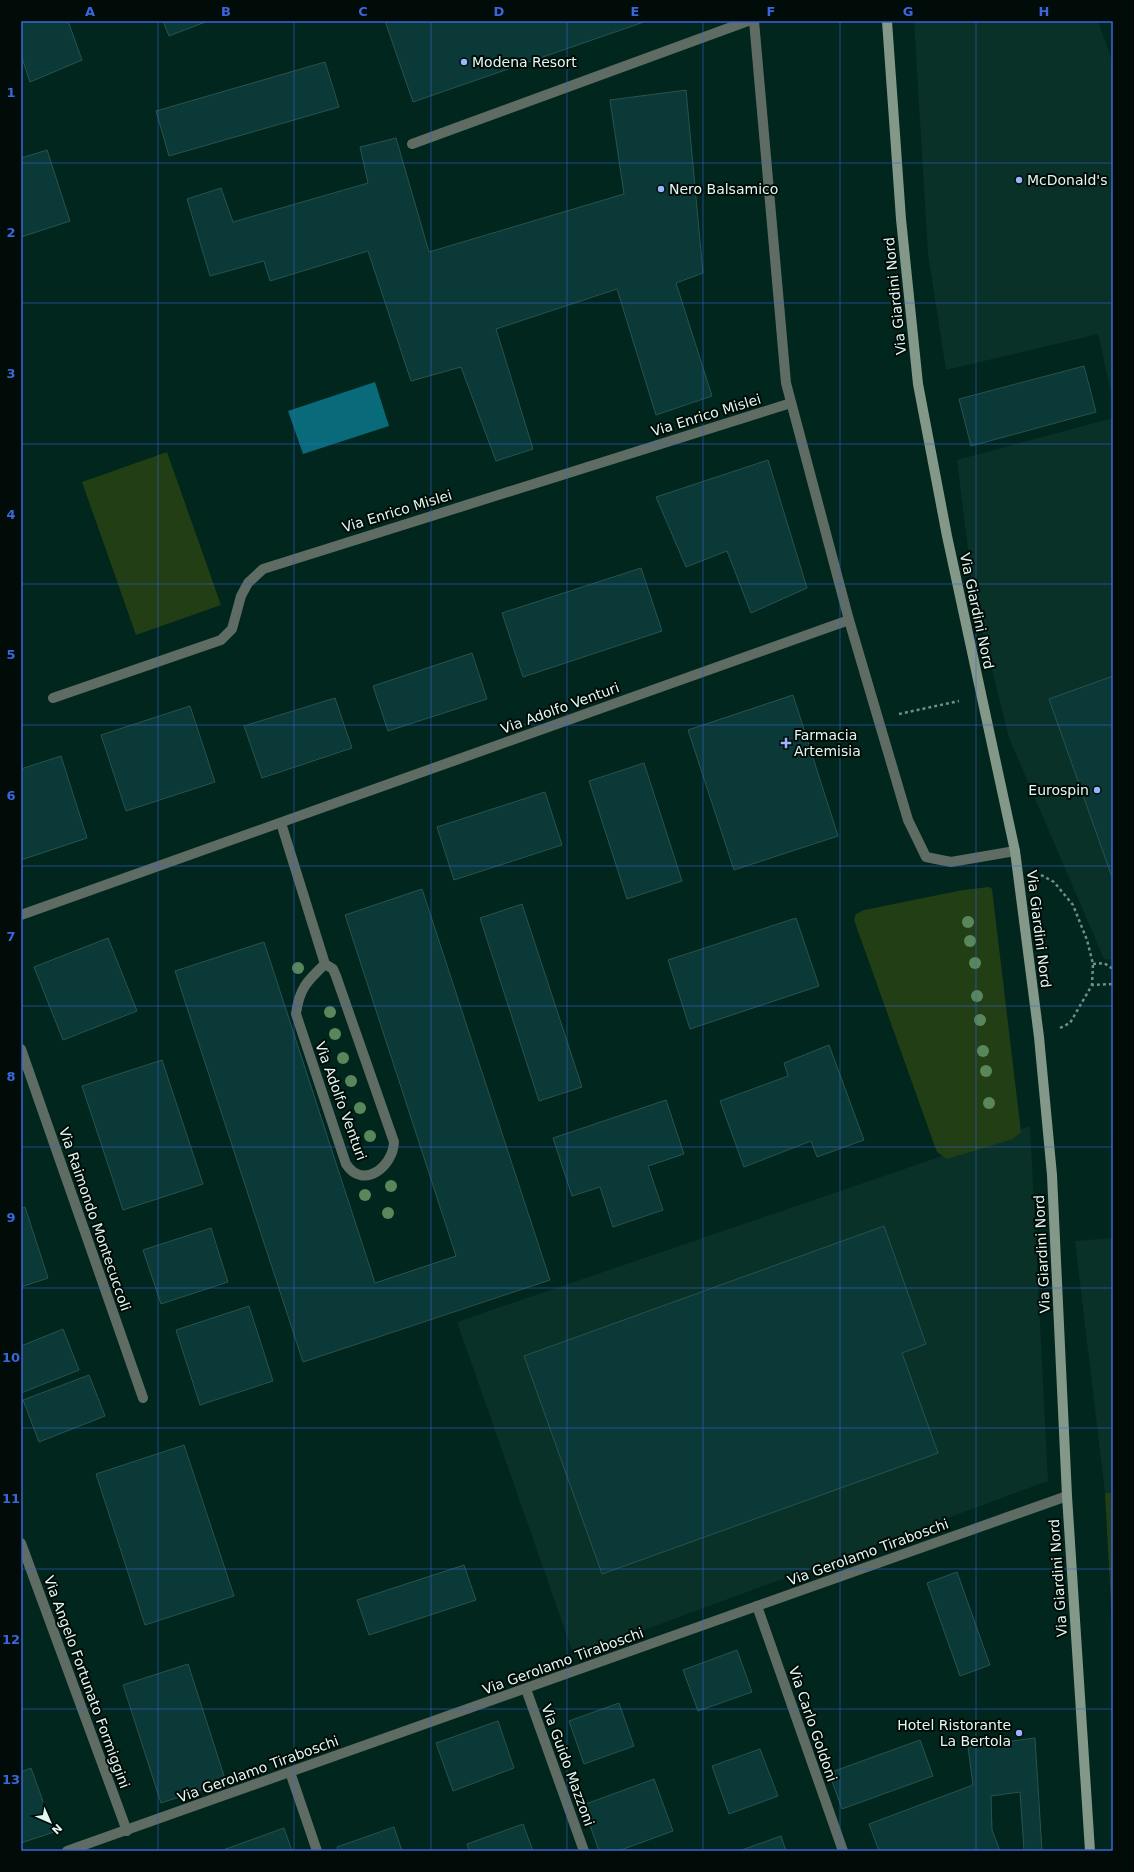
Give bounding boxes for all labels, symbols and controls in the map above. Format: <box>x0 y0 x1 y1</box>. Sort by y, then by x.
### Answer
text: A <box>85 4 95 19</box>
text: B <box>221 4 231 19</box>
text: C <box>358 4 368 19</box>
text: D <box>494 4 505 19</box>
text: E <box>631 4 639 19</box>
text: F <box>767 4 775 19</box>
text: G <box>903 4 913 19</box>
text: H <box>1039 4 1049 19</box>
place label: Modena Resort <box>472 54 577 70</box>
marker: Modena Resort <box>459 57 469 67</box>
text: 1 <box>6 85 16 100</box>
place label: McDonald's <box>1027 172 1108 188</box>
marker: McDonald's <box>1014 175 1024 185</box>
place label: Nero Balsamico <box>669 181 778 197</box>
marker: Nero Balsamico <box>656 184 666 194</box>
text: 2 <box>6 225 16 240</box>
street label: Via Giardini Nord <box>881 236 909 356</box>
text: 3 <box>6 366 16 381</box>
street label: Via Enrico Mislei <box>649 391 763 439</box>
street label: Via Enrico Mislei <box>340 487 454 535</box>
text: 4 <box>6 507 16 522</box>
street label: Via Giardini Nord <box>957 551 997 671</box>
text: 5 <box>6 647 16 662</box>
street label: Via Adolfo Venturi <box>499 679 621 737</box>
place label: Farmacia Artemisia <box>794 727 861 759</box>
marker: Farmacia Artemisia <box>781 738 791 748</box>
place label: Eurospin <box>1028 782 1089 798</box>
marker: Eurospin <box>1092 785 1102 795</box>
text: 6 <box>6 788 16 803</box>
street label: Via Giardini Nord <box>1024 869 1054 989</box>
text: 7 <box>6 929 16 944</box>
street label: Via Adolfo Venturi <box>312 1040 370 1162</box>
text: 8 <box>6 1069 16 1084</box>
street label: Via Raimondo Montecuccoli <box>56 1125 134 1313</box>
street label: Via Giardini Nord <box>1031 1194 1053 1314</box>
text: 9 <box>6 1210 16 1225</box>
text: 10 <box>2 1350 20 1365</box>
text: 11 <box>2 1491 20 1506</box>
street label: Via Gerolamo Tiraboschi <box>785 1515 951 1589</box>
street label: Via Giardini Nord <box>1046 1518 1070 1638</box>
street label: Via Angelo Fortunato Formiggini <box>41 1574 133 1790</box>
street label: Via Gerolamo Tiraboschi <box>480 1624 646 1698</box>
text: 12 <box>2 1632 20 1647</box>
street label: Via Carlo Goldoni <box>786 1664 840 1784</box>
street label: Via Guido Mazzoni <box>539 1702 597 1828</box>
place label: Hotel Ristorante La Bertola <box>897 1717 1011 1749</box>
marker: Hotel Ristorante La Bertola <box>1014 1728 1024 1738</box>
street label: Via Gerolamo Tiraboschi <box>175 1732 341 1806</box>
text: 13 <box>2 1772 20 1787</box>
north arrow <box>30 1802 70 1842</box>
text: N <box>49 1821 65 1837</box>

